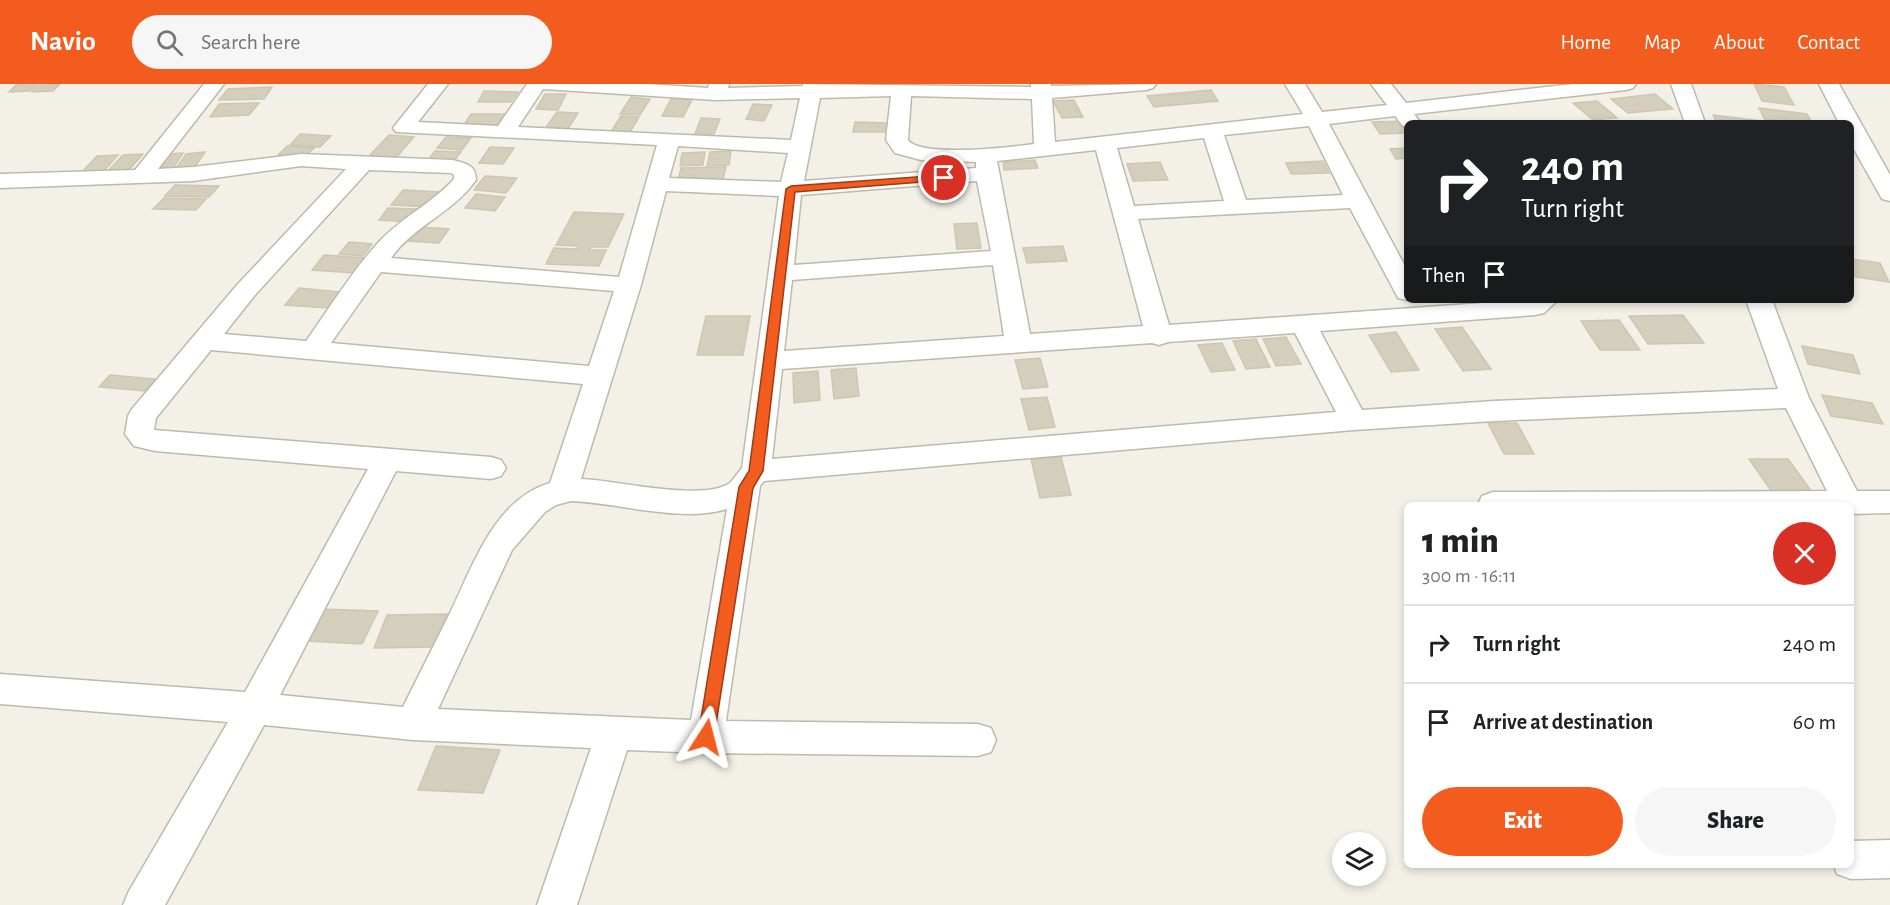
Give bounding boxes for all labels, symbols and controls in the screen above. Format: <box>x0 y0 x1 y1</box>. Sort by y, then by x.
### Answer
search box <box>132 15 552 69</box>
icon: search <box>153 26 186 59</box>
text: Navio <box>30 28 96 56</box>
text: Search here <box>201 31 300 53</box>
text: Home <box>1560 32 1611 53</box>
text: Map <box>1644 32 1681 53</box>
text: About <box>1714 32 1764 53</box>
text: Contact <box>1797 32 1860 53</box>
icon: right <box>1422 144 1500 222</box>
text: 240 m <box>1521 146 1624 188</box>
pin <box>918 152 969 203</box>
icon: arrive <box>927 161 960 194</box>
text: Turn right <box>1521 195 1624 222</box>
icon: arrive <box>1478 258 1511 291</box>
text: Then <box>1422 264 1466 286</box>
button: close <box>1773 522 1836 585</box>
text: 1 min <box>1422 523 1499 559</box>
text: 300 m · 16:11 <box>1422 566 1516 586</box>
icon: right <box>1422 628 1455 661</box>
text: Turn right <box>1473 633 1560 655</box>
text: 240 m <box>1783 633 1836 655</box>
position arrow <box>674 705 738 769</box>
icon: arrive <box>1422 706 1455 739</box>
text: Arrive at destination <box>1473 711 1653 733</box>
text: 60 m <box>1793 711 1836 733</box>
button: Exit <box>1422 787 1623 856</box>
button: Share <box>1635 787 1836 856</box>
map controls <box>1332 832 1386 886</box>
button: layers <box>1332 832 1386 886</box>

